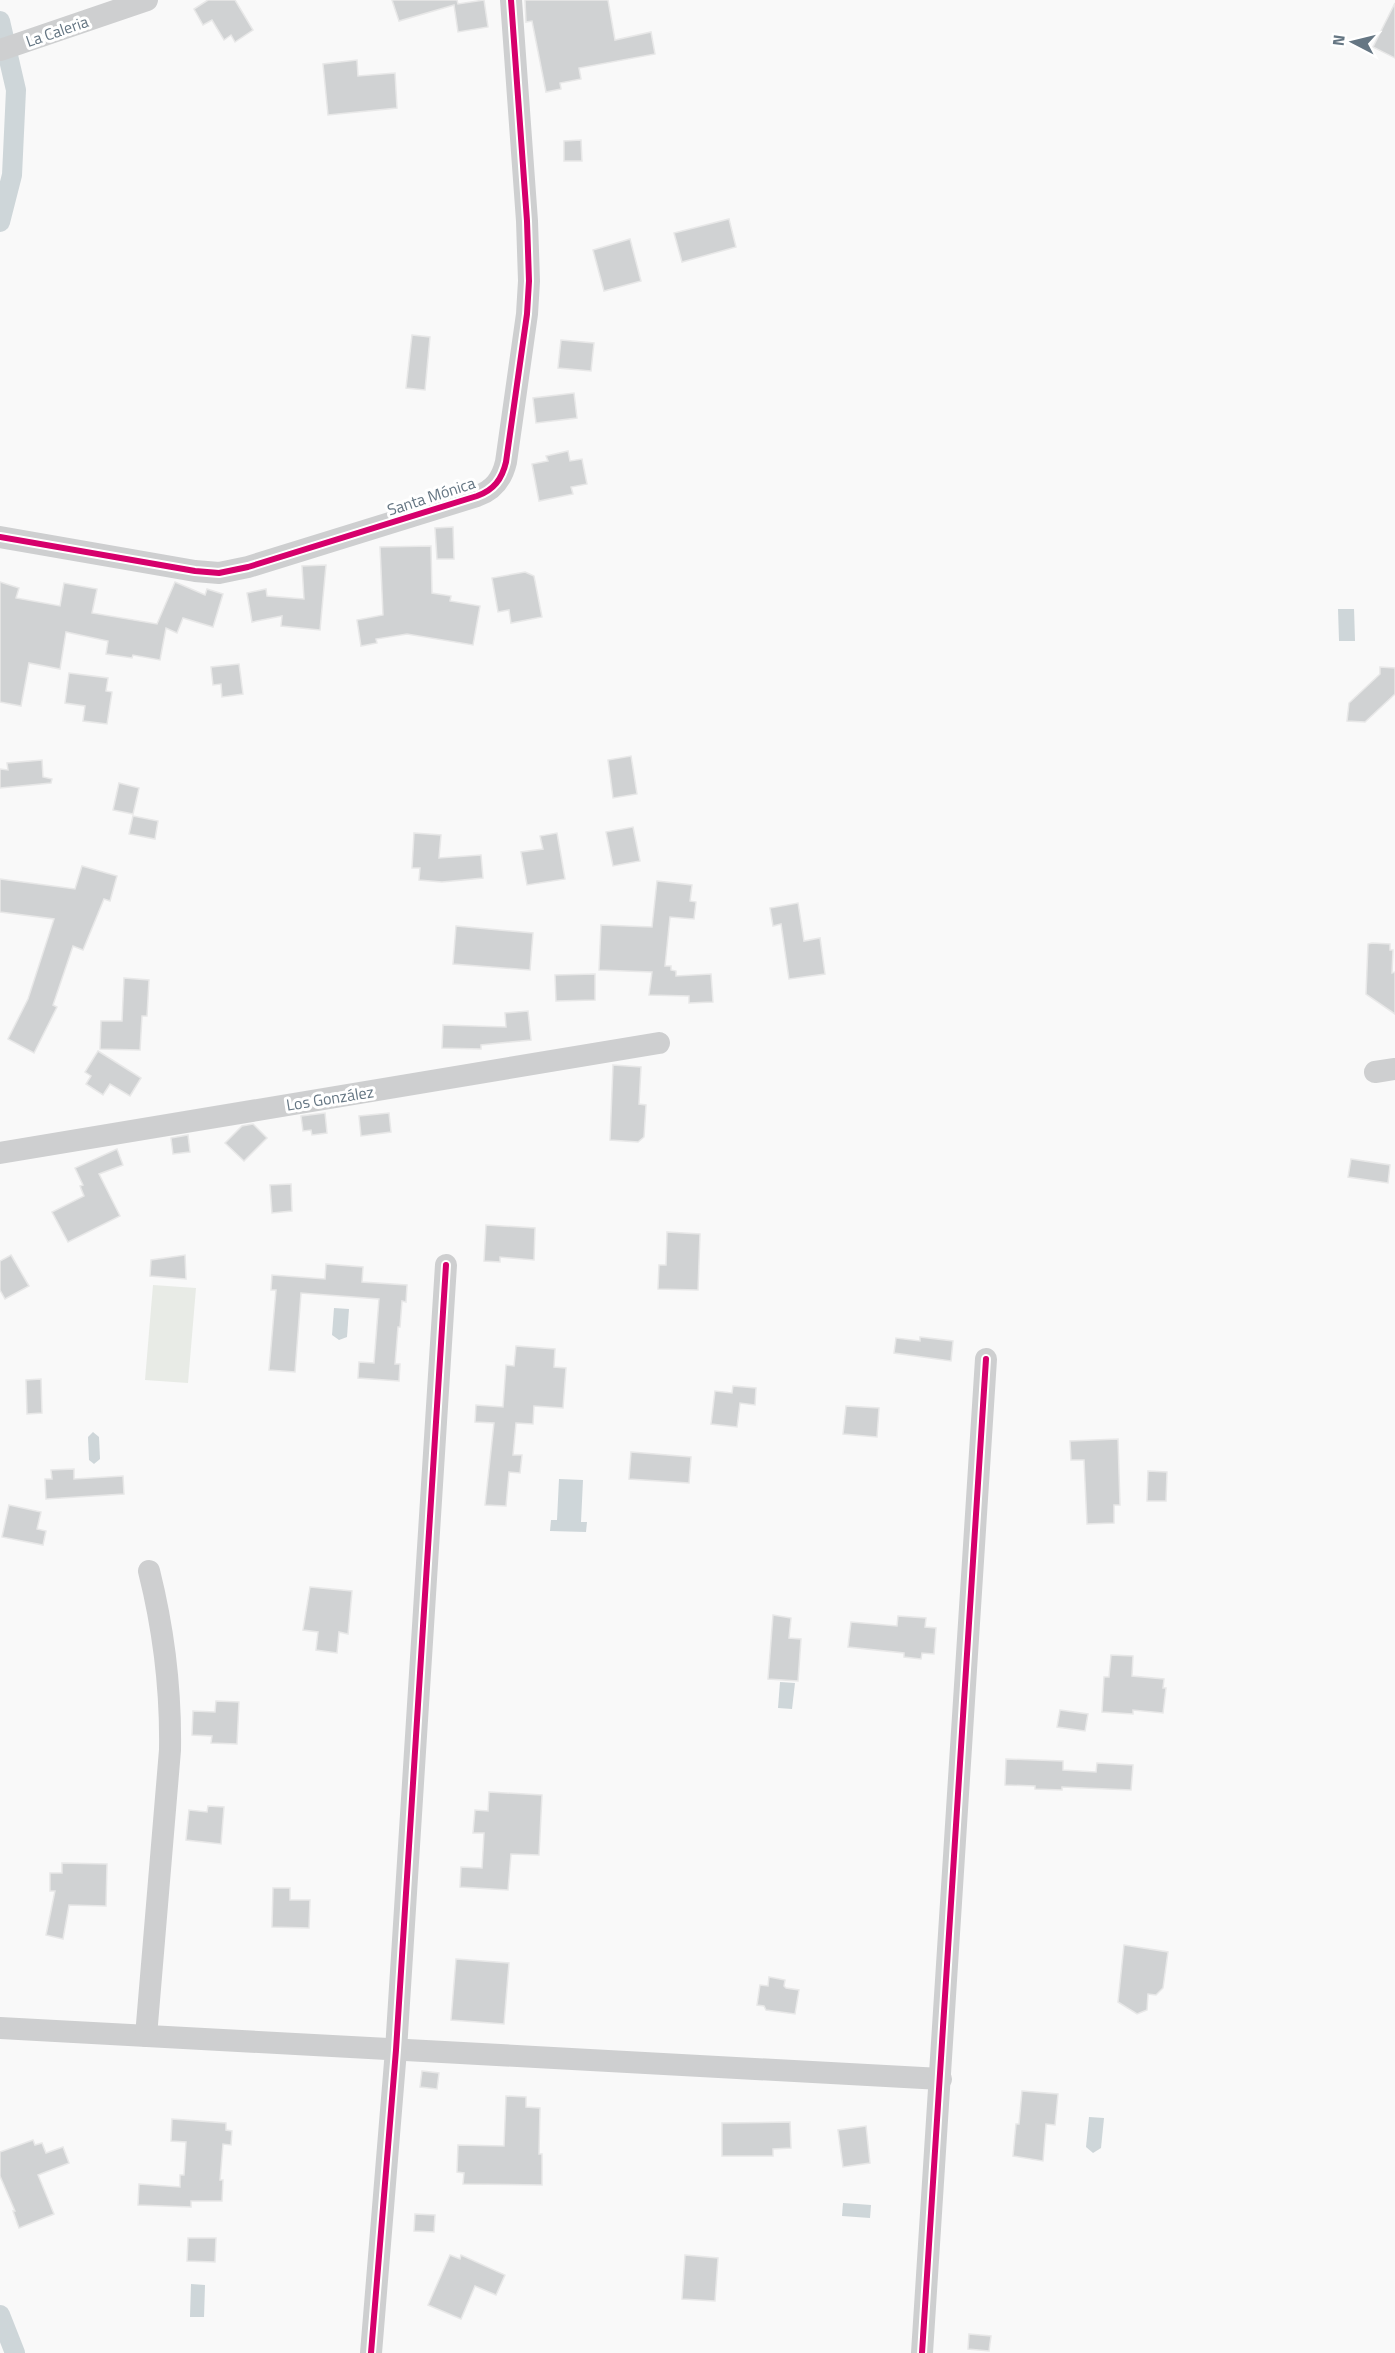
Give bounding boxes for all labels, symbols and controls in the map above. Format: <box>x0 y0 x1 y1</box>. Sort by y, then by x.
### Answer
street label: La Caleria <box>22 9 92 53</box>
north arrow <box>1323 12 1383 72</box>
text: N <box>1326 33 1351 47</box>
street label: Santa Mónica <box>384 470 478 522</box>
street label: Los González <box>285 1079 375 1117</box>

